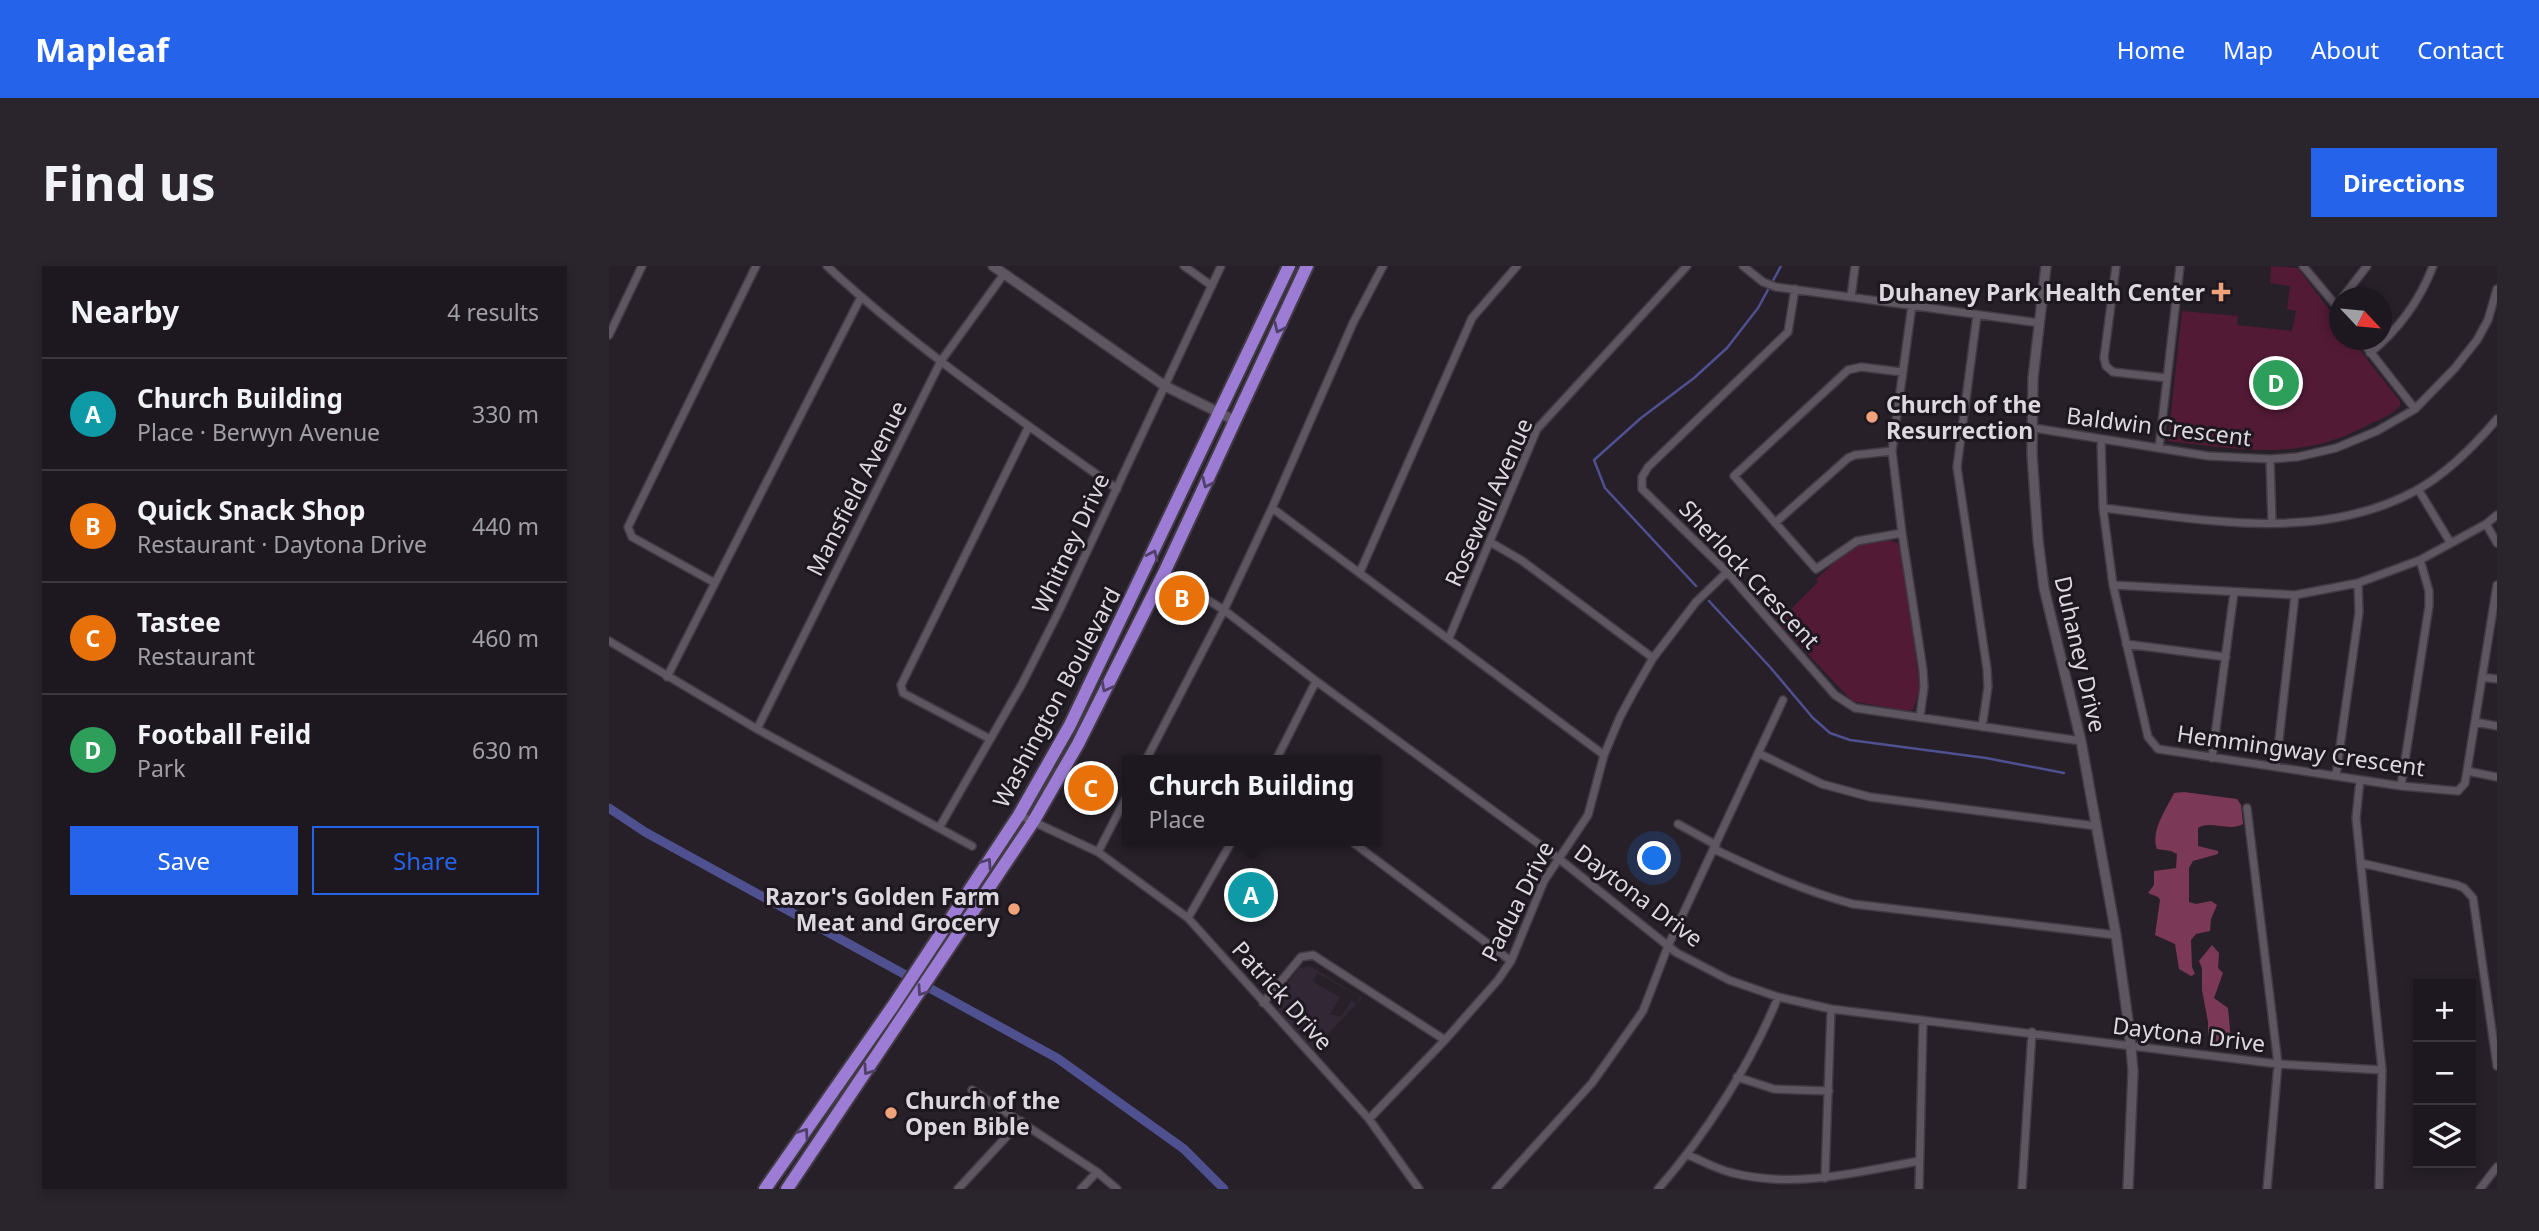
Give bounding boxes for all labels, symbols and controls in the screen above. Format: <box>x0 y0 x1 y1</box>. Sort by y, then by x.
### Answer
text: Mapleaf <box>35 27 169 72</box>
text: Home <box>2117 33 2185 66</box>
text: Map <box>2223 33 2273 66</box>
text: About <box>2311 33 2379 66</box>
text: Contact <box>2417 33 2504 66</box>
button: Directions <box>2311 148 2497 217</box>
text: Find us <box>42 149 216 215</box>
place label: Duhaney Park Health Center <box>1878 276 2205 308</box>
marker: Duhaney Park Health Center <box>2211 282 2231 302</box>
north arrow <box>2329 287 2392 350</box>
text: Nearby <box>70 291 179 332</box>
text: 4 results <box>447 296 539 328</box>
one-way arrow <box>1273 321 1287 333</box>
pin: D <box>2253 357 2299 409</box>
text: Church Building <box>137 380 343 416</box>
place label: Church of the Resurrection <box>1886 388 2041 446</box>
street label: Mansfield Avenue <box>798 395 914 581</box>
text: A <box>85 398 101 430</box>
text: 330 m <box>472 398 539 430</box>
street label: Baldwin Crescent <box>2065 399 2253 453</box>
marker: Church of the Resurrection <box>1864 409 1880 425</box>
street label: Rosewell Avenue <box>1436 413 1540 591</box>
text: Place · Berwyn Avenue <box>137 416 380 448</box>
street label: Whitney Drive <box>1024 468 1116 618</box>
one-way arrow <box>1201 476 1215 488</box>
text: Quick Snack Shop <box>137 492 366 528</box>
street label: Sherlock Crescent <box>1673 493 1827 655</box>
text: B <box>85 510 101 542</box>
text: 440 m <box>472 510 539 542</box>
text: Restaurant · Daytona Drive <box>137 528 427 560</box>
one-way arrow <box>1145 550 1159 562</box>
pin: B <box>1159 572 1205 624</box>
street label: Duhaney Drive <box>2047 573 2115 735</box>
street label: Washington Boulevard <box>984 581 1128 813</box>
text: Tastee <box>137 604 221 640</box>
text: C <box>86 622 100 654</box>
text: 460 m <box>472 622 539 654</box>
text: Restaurant <box>137 640 255 672</box>
one-way arrow <box>1101 680 1115 693</box>
text: Football Feild <box>137 716 311 752</box>
street label: Hemmingway Crescent <box>2175 717 2427 783</box>
text: D <box>85 734 101 766</box>
text: 630 m <box>472 734 539 766</box>
text: Park <box>137 752 186 784</box>
popup <box>1122 755 1381 846</box>
pin: C <box>1068 762 1114 814</box>
text: Church Building <box>1149 767 1354 803</box>
text: Place <box>1149 803 1205 835</box>
button: Save <box>70 826 298 895</box>
button: Share <box>312 826 539 895</box>
street label: Padua Drive <box>1473 835 1561 967</box>
street label: Daytona Drive <box>1568 836 1710 954</box>
your location <box>1637 841 1671 875</box>
one-way arrow <box>979 857 992 870</box>
pin: A <box>1228 869 1274 921</box>
place label: Razor's Golden Farm Meat and Grocery <box>765 880 1001 938</box>
marker: Razor's Golden Farm Meat and Grocery <box>1006 901 1022 917</box>
street label: Patrick Drive <box>1225 933 1341 1057</box>
map controls <box>2413 979 2476 1168</box>
button: + <box>2413 979 2476 1042</box>
one-way arrow <box>917 983 930 996</box>
street label: Daytona Drive <box>2111 1009 2267 1059</box>
button: − <box>2413 1042 2476 1105</box>
one-way arrow <box>864 1062 876 1075</box>
place label: Church of the Open Bible <box>905 1084 1060 1142</box>
marker: Church of the Open Bible <box>883 1105 899 1121</box>
button: layers <box>2413 1105 2476 1168</box>
one-way arrow <box>796 1128 808 1141</box>

